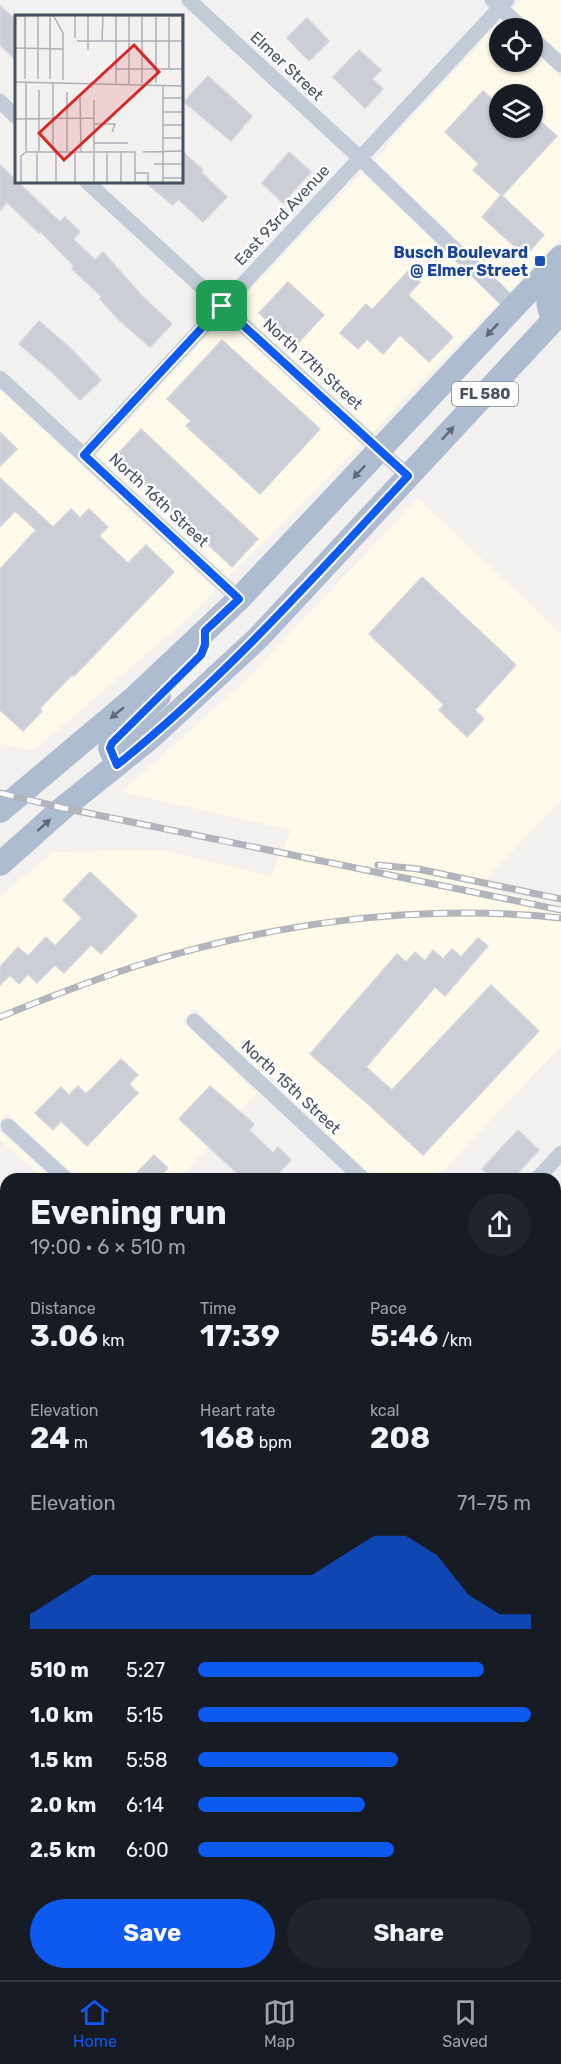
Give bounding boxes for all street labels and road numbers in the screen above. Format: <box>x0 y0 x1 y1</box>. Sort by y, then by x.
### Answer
street label: Elmer Street <box>247 27 327 105</box>
street label: East 93rd Avenue <box>230 161 334 269</box>
street label: North 17th Street <box>259 314 367 414</box>
road number: FL 580 <box>452 382 518 406</box>
street label: North 16th Street <box>105 449 213 551</box>
street label: North 15th Street <box>237 1036 345 1138</box>

